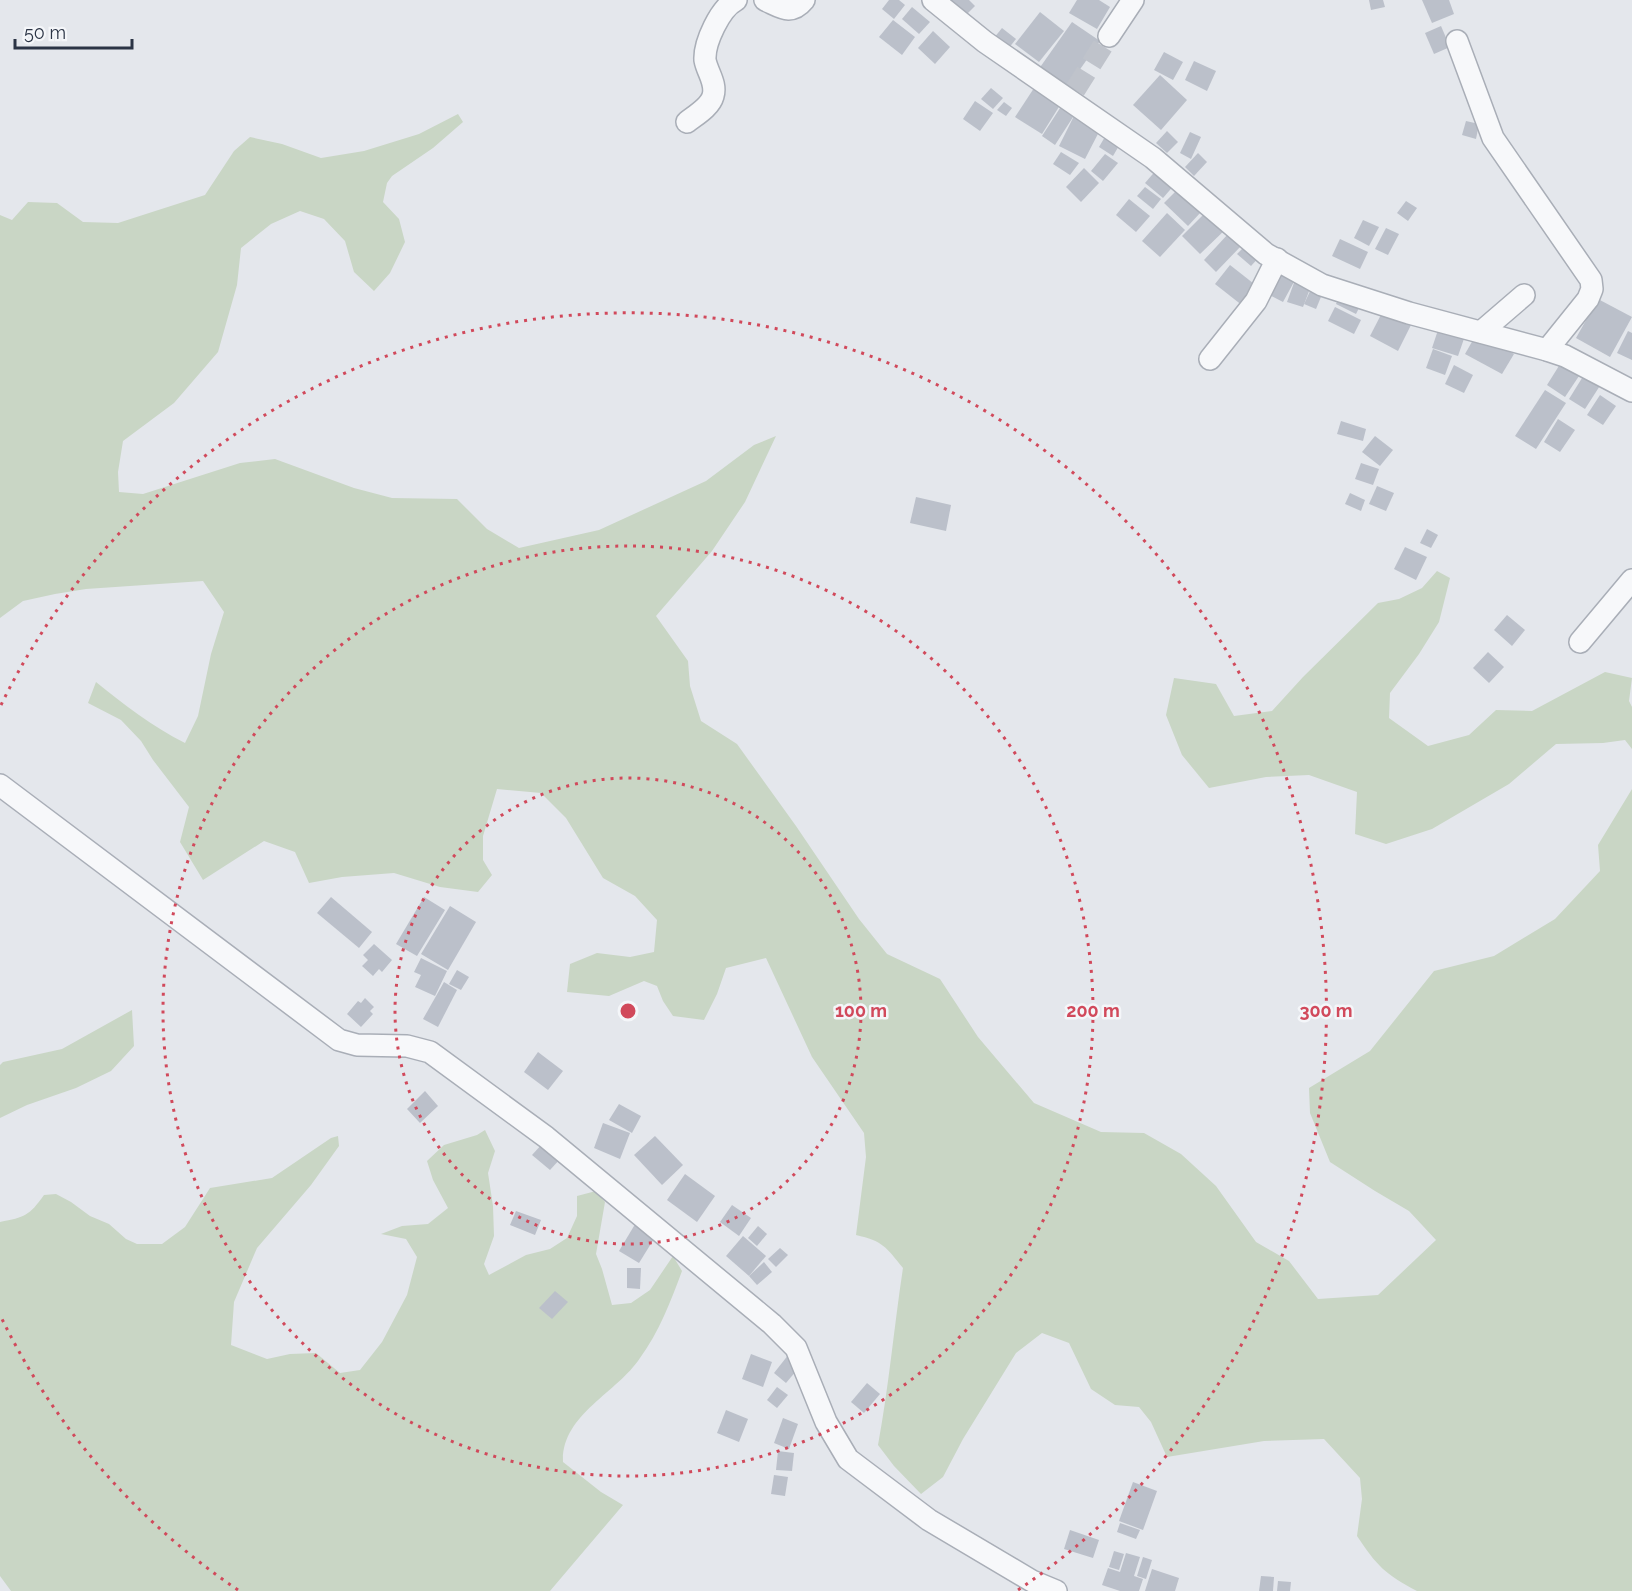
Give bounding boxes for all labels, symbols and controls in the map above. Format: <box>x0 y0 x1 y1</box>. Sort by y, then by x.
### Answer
scale bar <box>15 12 132 50</box>
text: 50 m <box>24 22 66 43</box>
text: 100 m <box>835 1000 887 1021</box>
text: 200 m <box>1066 1000 1120 1021</box>
text: 300 m <box>1299 1000 1353 1021</box>
centre of rings <box>618 1001 638 1021</box>

